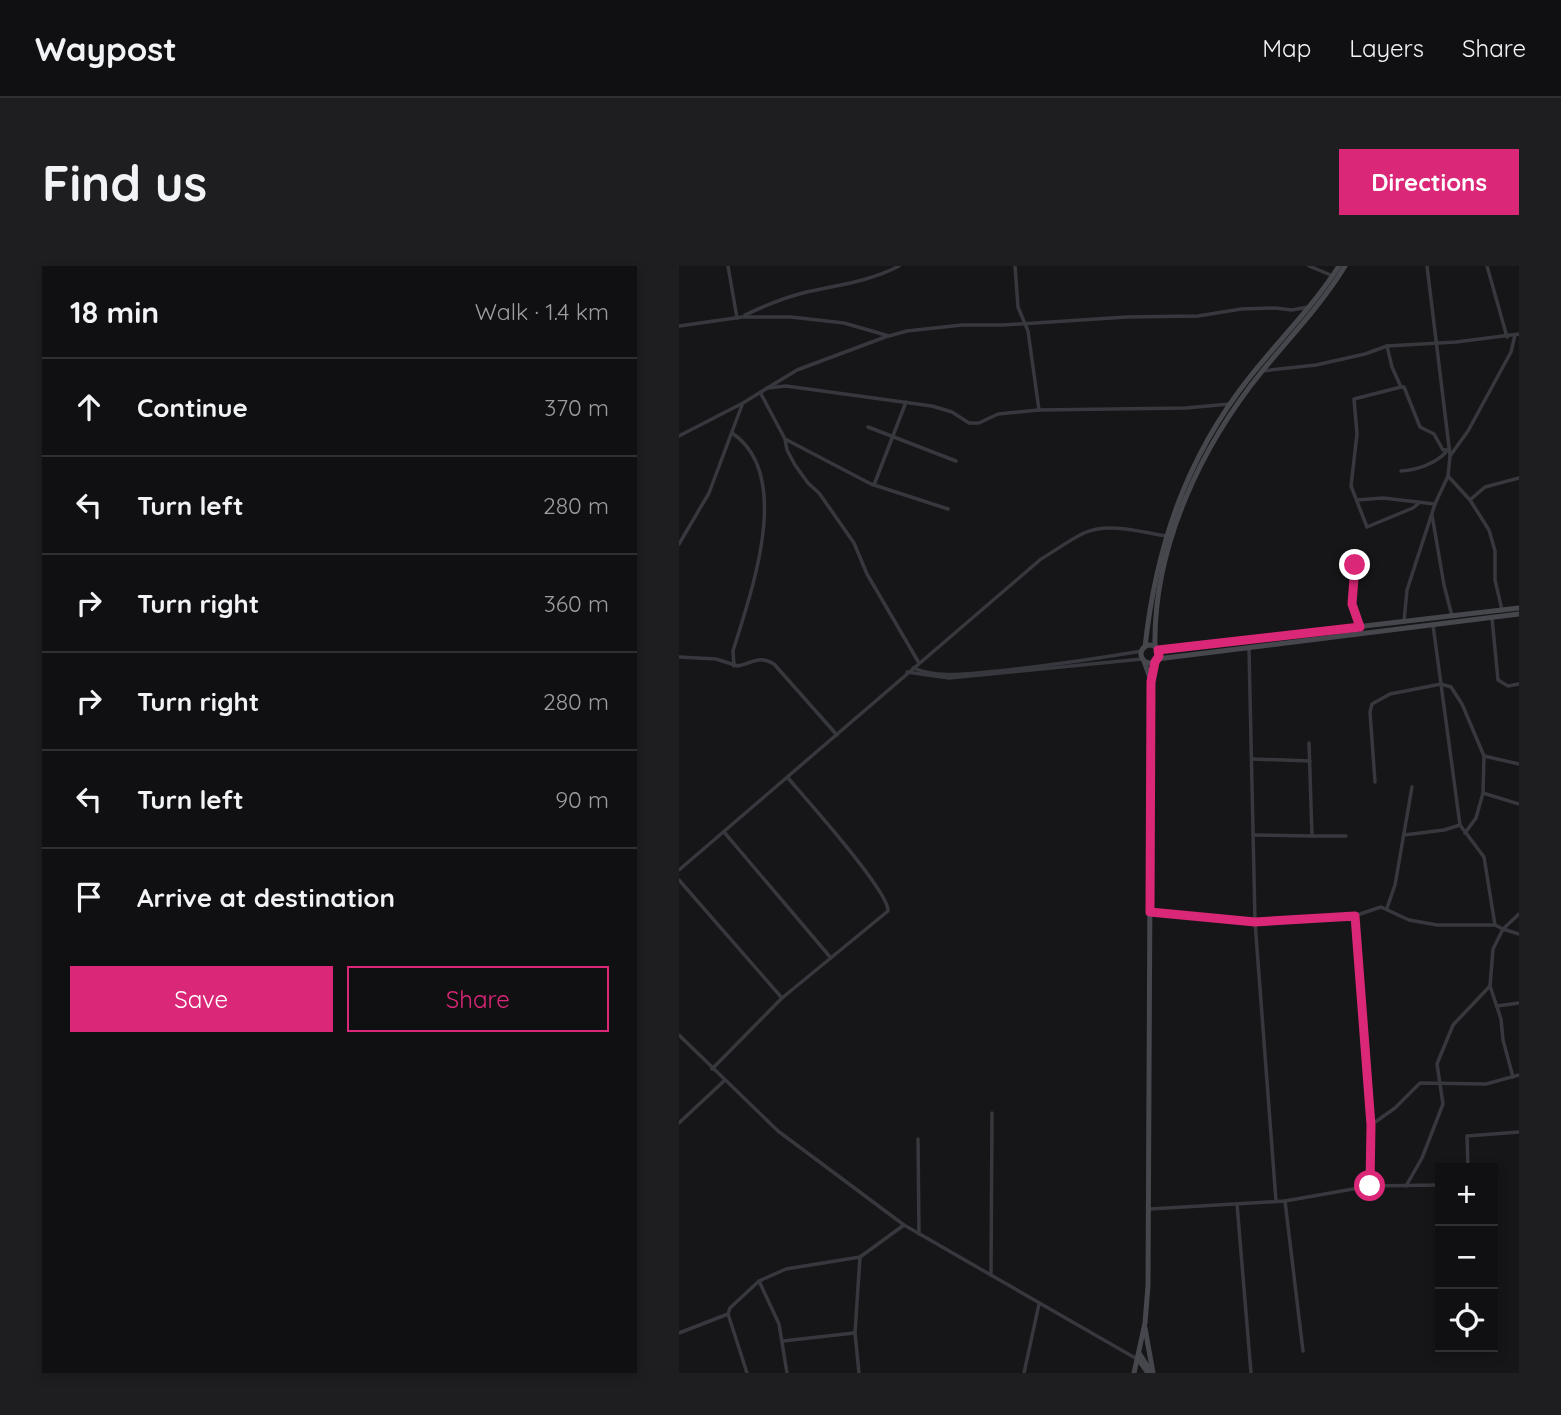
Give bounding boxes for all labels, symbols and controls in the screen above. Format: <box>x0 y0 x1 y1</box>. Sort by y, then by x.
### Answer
text: Waypost <box>35 28 177 69</box>
text: Map <box>1262 33 1311 63</box>
text: Layers <box>1349 33 1424 63</box>
text: Share <box>1462 33 1526 63</box>
button: Directions <box>1339 149 1519 215</box>
text: Find us <box>42 152 207 213</box>
text: 18 min <box>70 293 159 331</box>
text: Walk · 1.4 km <box>475 297 609 326</box>
icon: ahead <box>70 388 108 426</box>
text: Continue <box>137 391 248 424</box>
text: 370 m <box>544 393 609 422</box>
icon: left <box>70 486 108 524</box>
text: Turn left <box>137 489 244 522</box>
text: 280 m <box>543 491 609 520</box>
route end <box>1339 549 1370 580</box>
icon: right <box>70 584 108 622</box>
text: Turn right <box>137 587 259 620</box>
text: 360 m <box>544 589 609 618</box>
icon: right <box>70 682 108 720</box>
text: Turn right <box>137 685 259 718</box>
text: 280 m <box>543 687 609 716</box>
icon: left <box>70 780 108 818</box>
text: Turn left <box>137 783 244 816</box>
text: 90 m <box>555 785 609 814</box>
icon: arrive <box>70 878 108 916</box>
text: Arrive at destination <box>137 881 395 914</box>
button: Save <box>70 966 333 1032</box>
button: Share <box>347 966 609 1032</box>
map controls <box>1435 1163 1498 1352</box>
button: + <box>1435 1163 1498 1226</box>
route start <box>1354 1170 1385 1201</box>
button: − <box>1435 1226 1498 1289</box>
button: locate <box>1435 1289 1498 1352</box>

